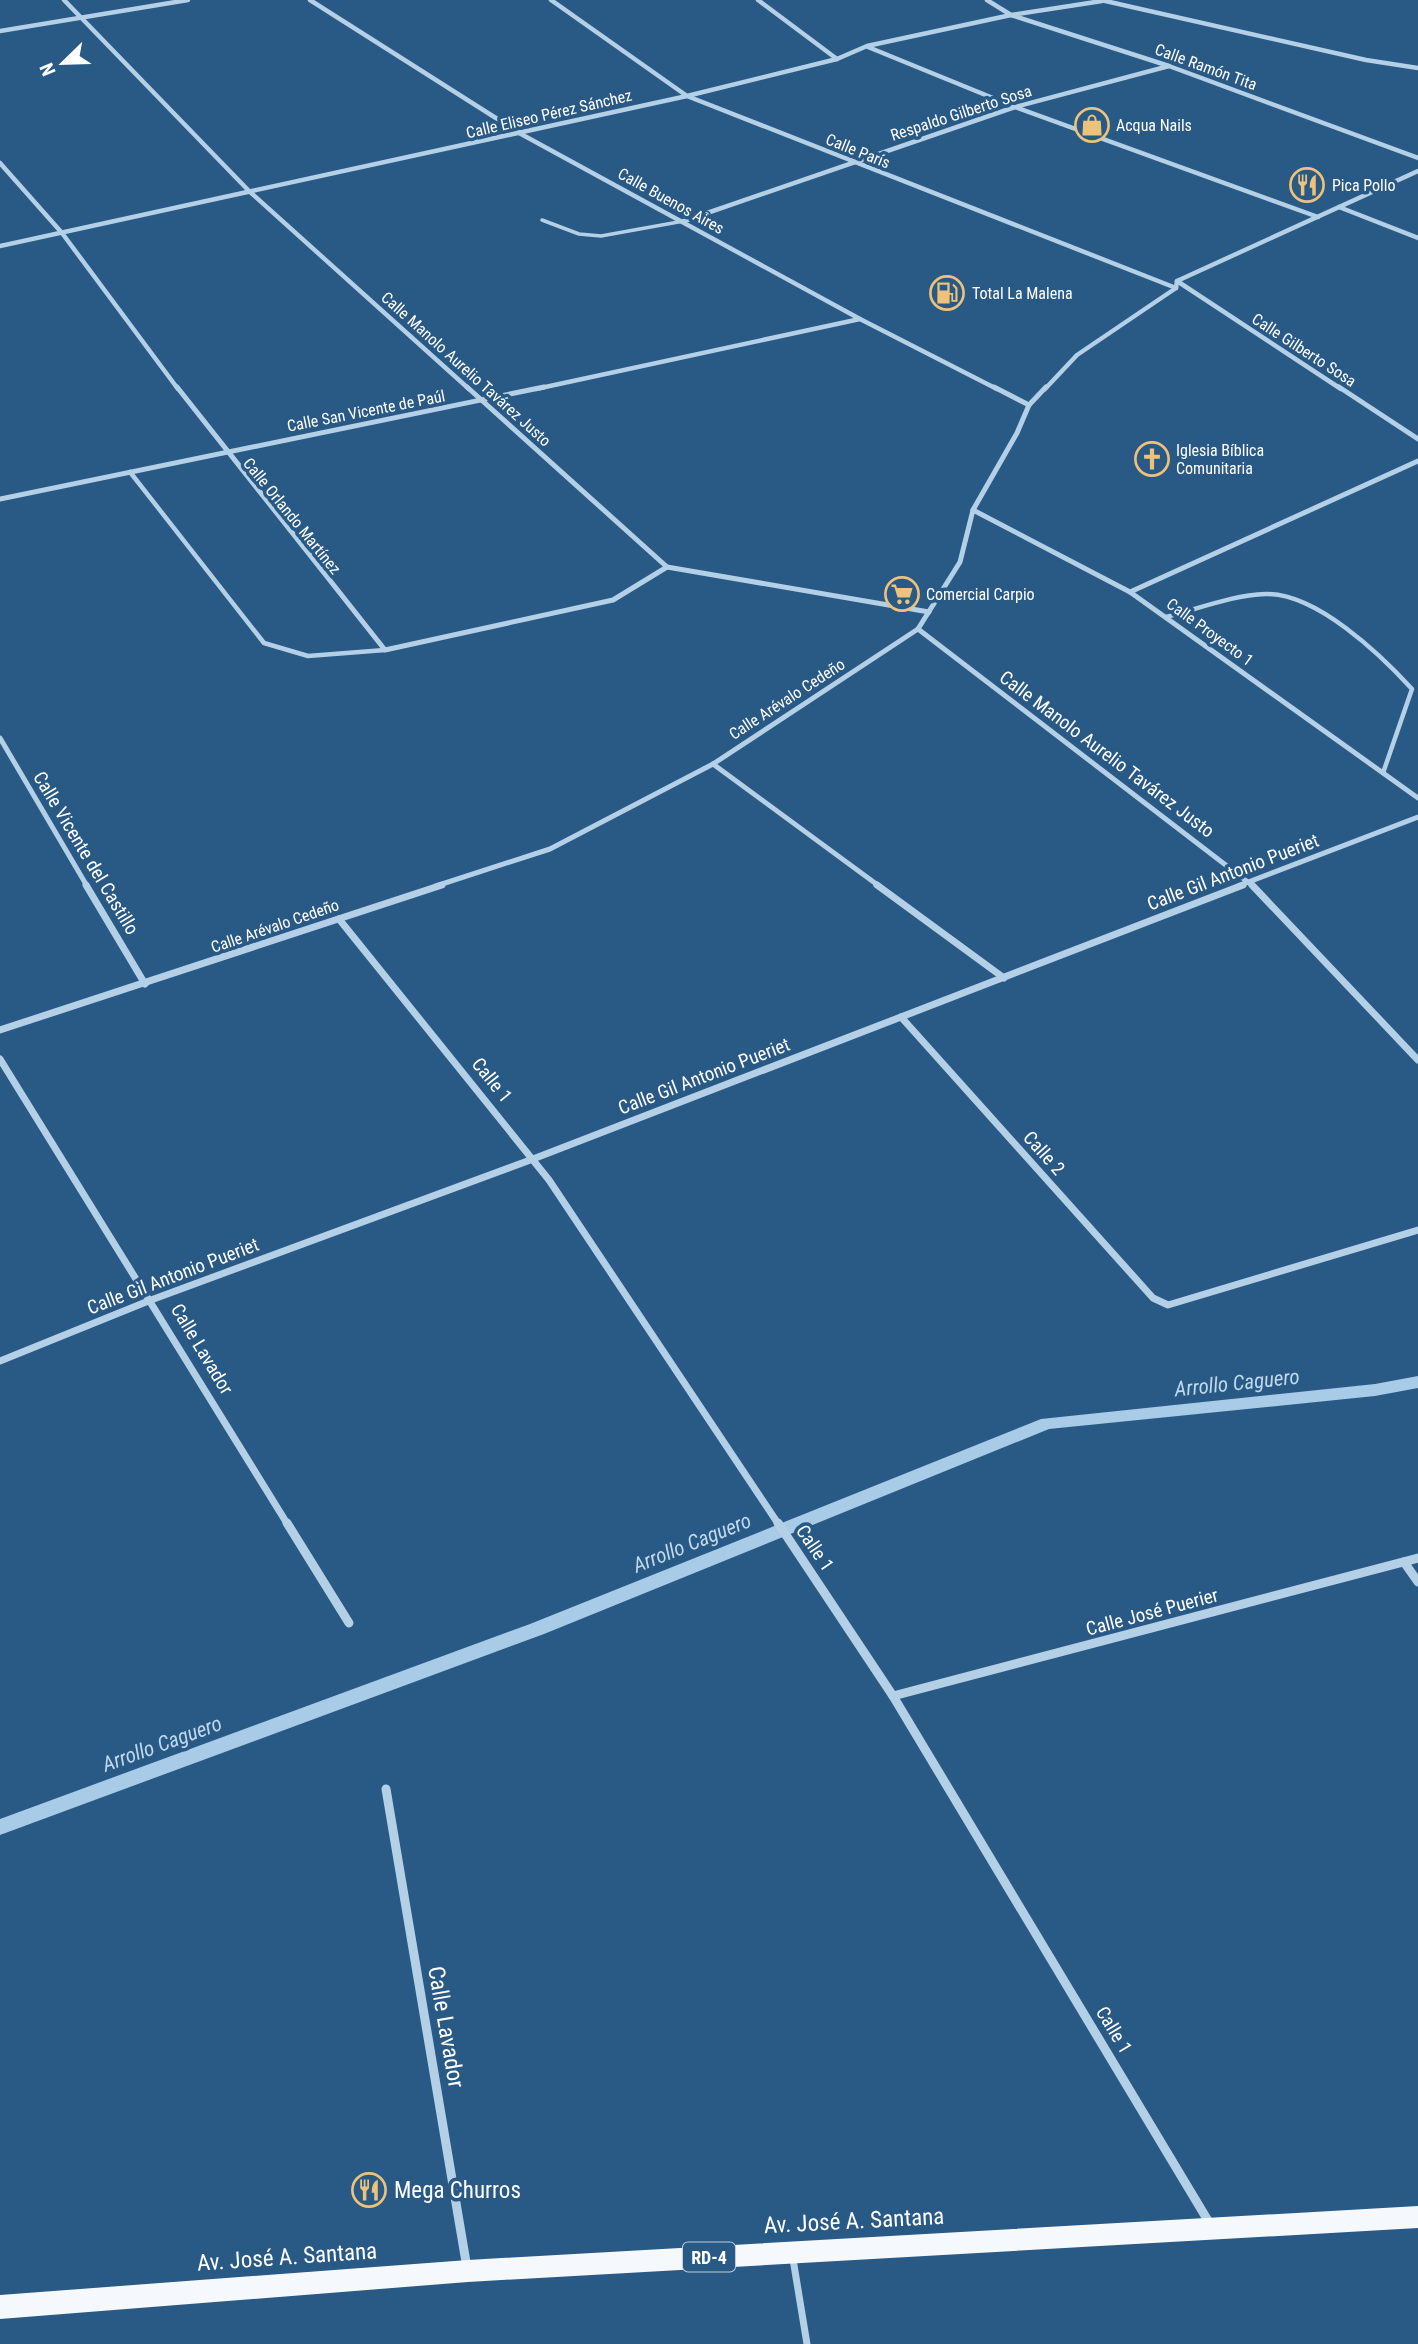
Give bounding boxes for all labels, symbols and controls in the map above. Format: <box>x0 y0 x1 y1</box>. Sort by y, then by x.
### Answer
north arrow <box>28 28 98 98</box>
street label: Calle Ramón Tita <box>1152 40 1260 94</box>
text: N <box>35 60 61 79</box>
street label: Respaldo Gilberto Sosa <box>888 81 1034 145</box>
street label: Calle Eliseo Pérez Sánchez <box>464 86 634 142</box>
shop icon: Acqua Nails <box>1073 106 1111 144</box>
place label: Acqua Nails <box>1116 116 1192 135</box>
street label: Calle París <box>823 130 893 172</box>
street label: Calle Buenos Aires <box>615 164 727 238</box>
restaurant icon: Pica Pollo <box>1288 166 1326 204</box>
place label: Pica Pollo <box>1332 176 1395 195</box>
fuel station icon: Total La Malena <box>928 274 966 312</box>
place label: Total La Malena <box>972 284 1073 303</box>
street label: Calle Manolo Aurelio Tavárez Justo <box>377 288 555 450</box>
street label: Calle Gilberto Sosa <box>1248 309 1360 391</box>
street label: Calle San Vicente de Paúl <box>285 386 447 436</box>
church icon: Iglesia Bíblica Comunitaria <box>1133 440 1171 478</box>
place label: Iglesia Bíblica Comunitaria <box>1176 441 1264 478</box>
street label: Calle Orlando Martínez <box>239 454 345 578</box>
supermarket icon: Comercial Carpio <box>883 575 921 613</box>
place label: Comercial Carpio <box>926 585 1035 604</box>
street label: Calle Proyecto 1 <box>1163 594 1257 670</box>
street label: Calle Arévalo Cedeño <box>726 654 848 744</box>
street label: Calle Manolo Aurelio Tavárez Justo <box>995 666 1219 842</box>
street label: Calle Vicente del Castillo <box>28 767 144 939</box>
street label: Calle Gil Antonio Pueriet <box>1144 829 1322 915</box>
street label: Calle Arévalo Cedeño <box>208 895 342 957</box>
street label: Calle Gil Antonio Pueriet <box>615 1033 793 1119</box>
street label: Calle 1 <box>467 1053 517 1107</box>
street label: Calle 2 <box>1018 1126 1070 1180</box>
street label: Calle Gil Antonio Pueriet <box>84 1233 262 1319</box>
street label: Calle Lavador <box>166 1299 238 1399</box>
water label: Arrollo Caguero <box>1172 1365 1301 1402</box>
water label: Arrollo Caguero <box>628 1508 755 1578</box>
street label: Calle 1 <box>791 1520 839 1576</box>
street label: Calle José Puerier <box>1083 1583 1221 1641</box>
water label: Arrollo Caguero <box>98 1711 225 1777</box>
street label: Calle Lavador <box>422 1964 470 2090</box>
street label: Calle 1 <box>1091 2002 1137 2058</box>
restaurant icon: Mega Churros <box>350 2171 388 2209</box>
place label: Mega Churros <box>394 2177 521 2204</box>
street label: Av. José A. Santana <box>763 2203 945 2239</box>
street label: Av. José A. Santana <box>196 2237 378 2277</box>
road number: RD-4 <box>683 2242 735 2272</box>

